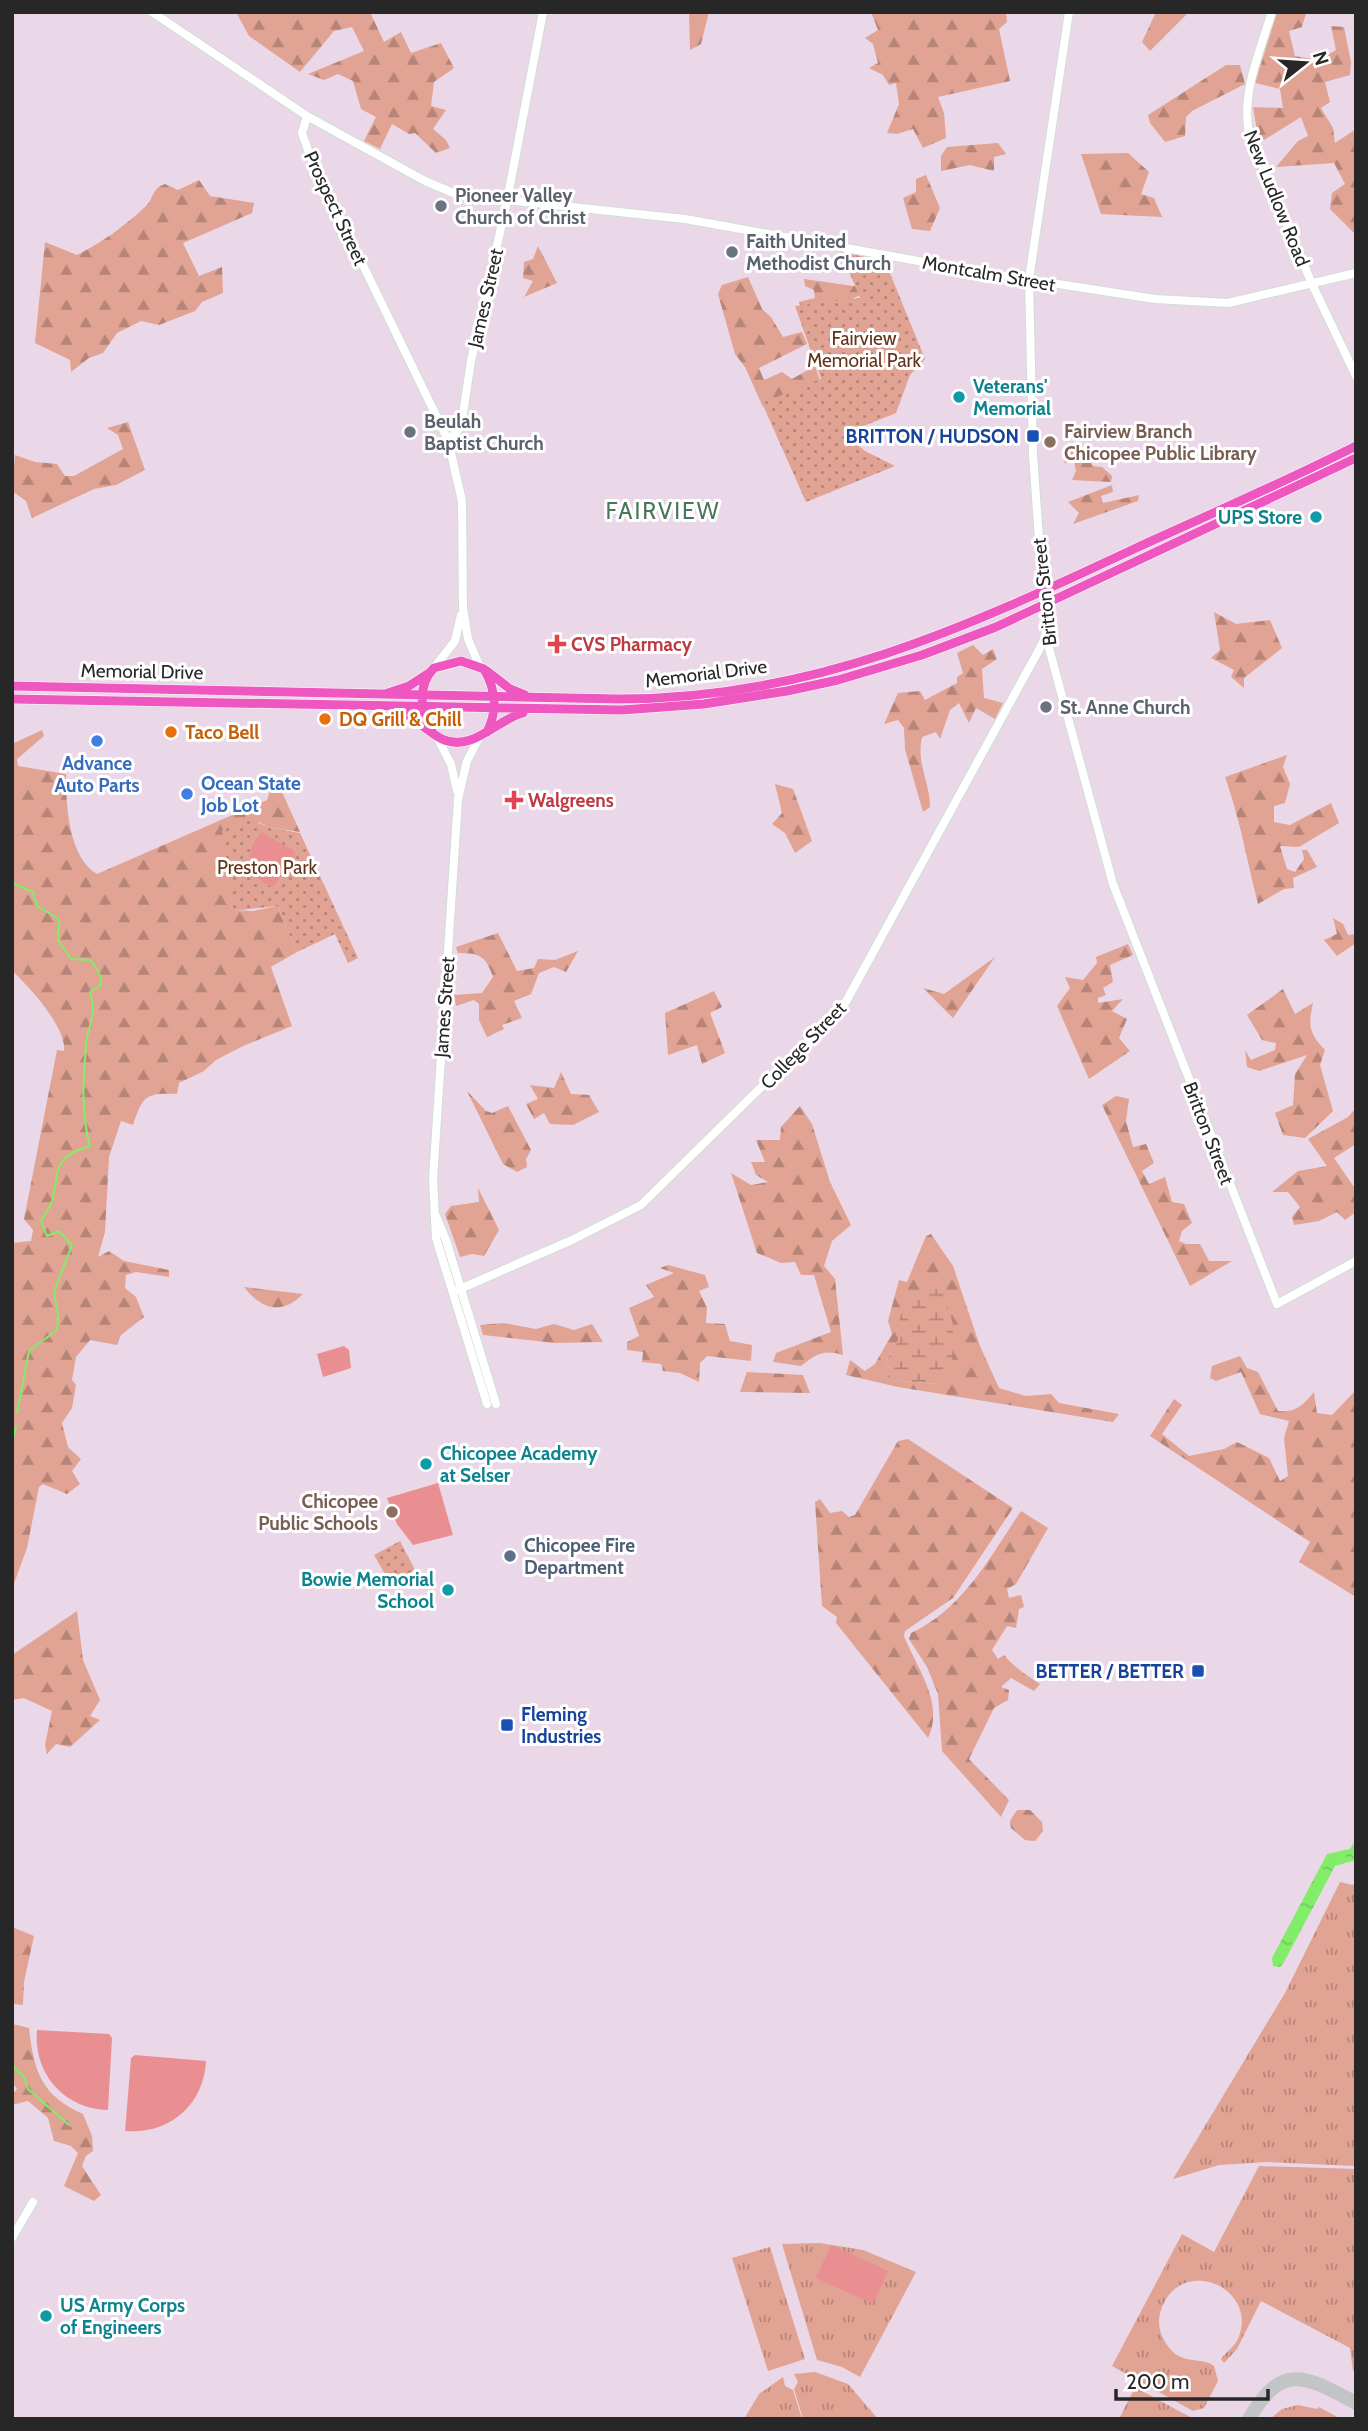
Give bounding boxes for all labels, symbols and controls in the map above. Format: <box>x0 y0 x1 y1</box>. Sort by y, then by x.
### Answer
north arrow <box>1270 28 1340 98</box>
text: N <box>1308 48 1334 68</box>
street label: New Ludlow Road <box>1239 127 1314 270</box>
street label: Prospect Street <box>299 148 372 269</box>
place label: Pioneer Valley Church of Christ <box>455 184 586 229</box>
marker: Pioneer Valley Church of Christ <box>433 198 449 214</box>
place label: Faith United Methodist Church <box>746 230 891 275</box>
marker: Faith United Methodist Church <box>724 244 740 260</box>
street label: James Street <box>463 246 508 351</box>
street label: Montcalm Street <box>921 250 1058 297</box>
park label: Fairview Memorial Park <box>807 327 922 372</box>
place label: Veterans' Memorial <box>973 375 1051 420</box>
marker: Veterans' Memorial <box>951 389 967 405</box>
place label: Beulah Baptist Church <box>424 410 544 455</box>
place label: Fairview Branch Chicopee Public Library <box>1064 420 1258 465</box>
marker: Beulah Baptist Church <box>402 424 418 440</box>
place label: BRITTON / HUDSON <box>846 425 1019 448</box>
marker: BRITTON / HUDSON <box>1025 428 1041 444</box>
marker: Fairview Branch Chicopee Public Library <box>1042 434 1058 450</box>
district label: FAIRVIEW <box>606 497 721 525</box>
place label: UPS Store <box>1218 506 1302 529</box>
marker: UPS Store <box>1308 509 1324 525</box>
street label: Britton Street <box>1027 536 1062 647</box>
place label: CVS Pharmacy <box>571 633 693 656</box>
marker: CVS Pharmacy <box>549 636 565 652</box>
street label: Memorial Drive <box>644 655 769 692</box>
street label: Memorial Drive <box>81 659 204 684</box>
place label: St. Anne Church <box>1060 696 1190 719</box>
marker: St. Anne Church <box>1038 699 1054 715</box>
place label: DQ Grill & Chill <box>339 708 462 731</box>
marker: DQ Grill & Chill <box>317 711 333 727</box>
place label: Taco Bell <box>185 721 259 744</box>
marker: Taco Bell <box>163 724 179 740</box>
marker: Advance Auto Parts <box>89 733 105 749</box>
place label: Advance Auto Parts <box>54 752 140 797</box>
place label: Ocean State Job Lot <box>200 772 301 817</box>
marker: Ocean State Job Lot <box>179 786 195 802</box>
place label: Walgreens <box>528 789 614 812</box>
marker: Walgreens <box>506 792 522 808</box>
park label: Preston Park <box>217 856 317 879</box>
street label: James Street <box>429 955 460 1059</box>
street label: College Street <box>756 996 851 1094</box>
street label: Britton Street <box>1178 1079 1239 1188</box>
place label: Chicopee Academy at Selser <box>440 1442 598 1487</box>
marker: Chicopee Academy at Selser <box>418 1456 434 1472</box>
place label: Chicopee Public Schools <box>258 1490 378 1535</box>
marker: Chicopee Public Schools <box>384 1504 400 1520</box>
place label: Chicopee Fire Department <box>524 1534 635 1579</box>
marker: Chicopee Fire Department <box>502 1548 518 1564</box>
place label: Bowie Memorial School <box>301 1568 434 1613</box>
marker: Bowie Memorial School <box>440 1582 456 1598</box>
place label: BETTER / BETTER <box>1036 1660 1184 1683</box>
marker: BETTER / BETTER <box>1190 1663 1206 1679</box>
place label: Fleming Industries <box>521 1703 601 1748</box>
marker: Fleming Industries <box>499 1717 515 1733</box>
place label: US Army Corps of Engineers <box>60 2294 185 2339</box>
marker: US Army Corps of Engineers <box>38 2308 54 2324</box>
scale bar <box>1116 2358 1268 2402</box>
text: 200 m <box>1126 2369 1189 2394</box>

